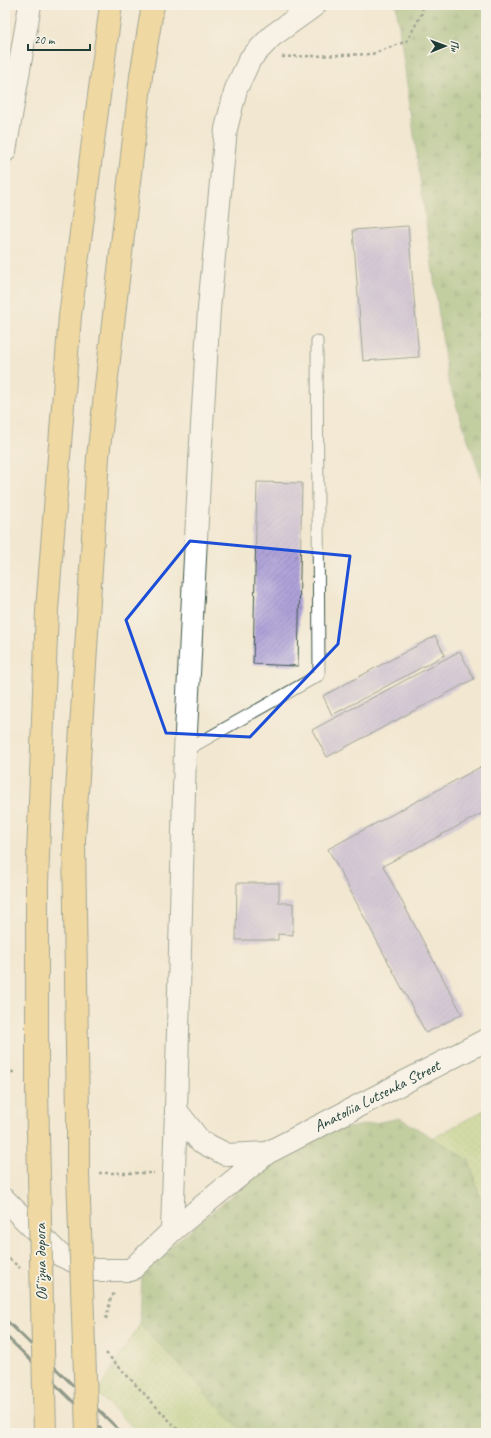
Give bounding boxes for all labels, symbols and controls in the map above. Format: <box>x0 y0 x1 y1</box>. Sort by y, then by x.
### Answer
scale bar <box>28 26 90 52</box>
north arrow <box>425 26 465 66</box>
text: 20 m <box>34 32 56 48</box>
text: Пн <box>448 40 462 53</box>
street label: Anatoliia Lutsenka Street <box>311 1055 445 1136</box>
street label: Обʼїзна дорога <box>30 1222 52 1301</box>

